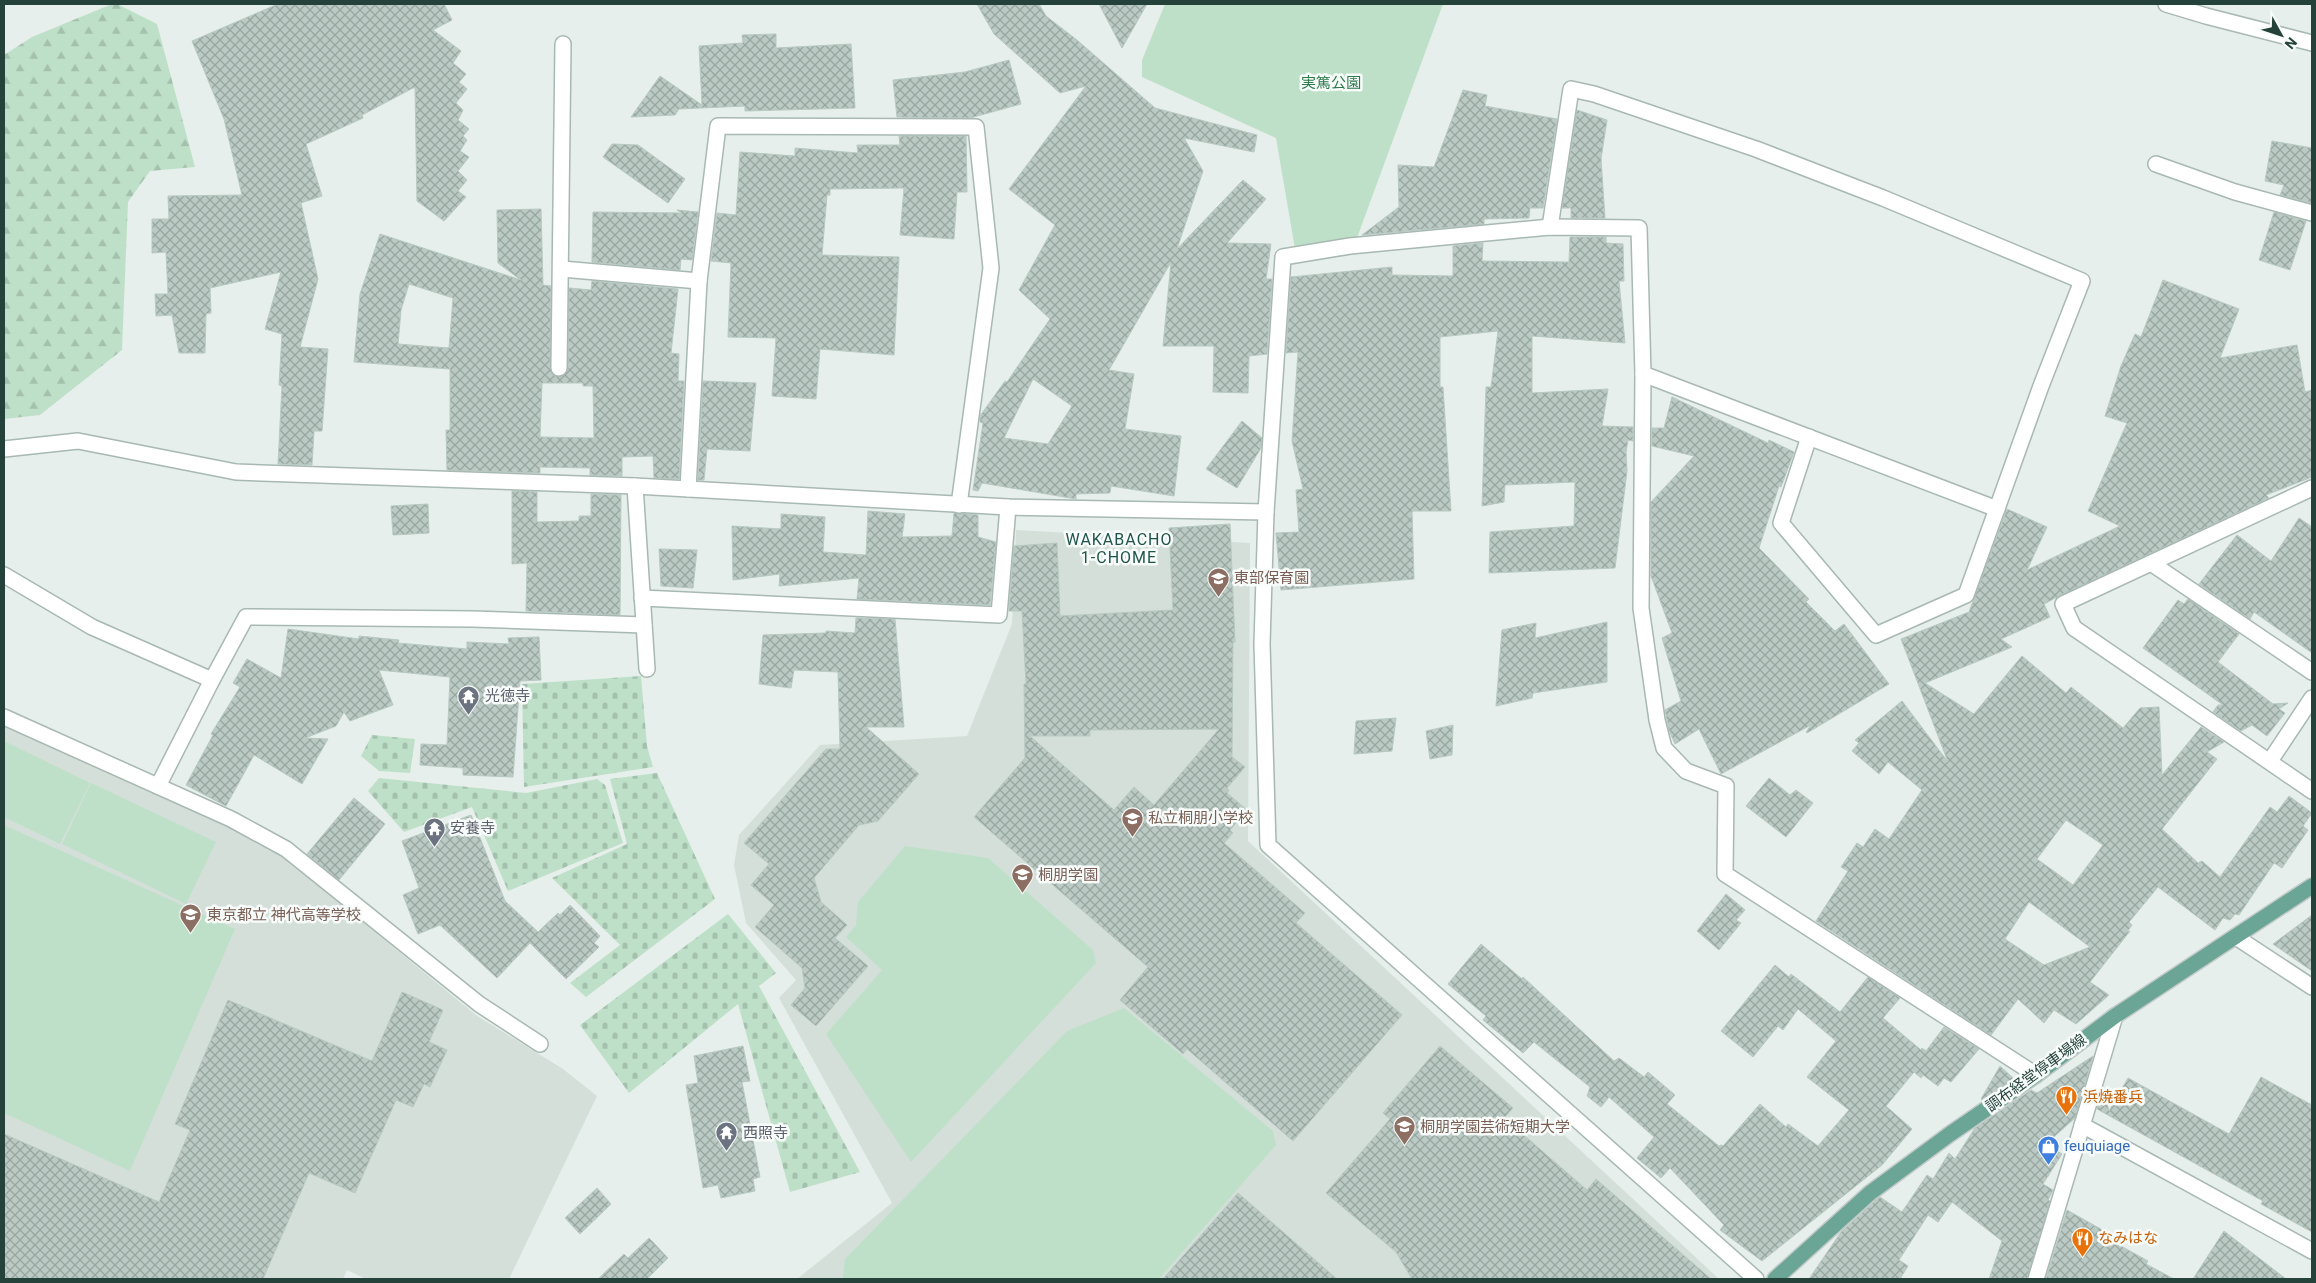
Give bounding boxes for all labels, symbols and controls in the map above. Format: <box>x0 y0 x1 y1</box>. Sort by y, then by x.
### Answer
north arrow <box>2256 10 2306 60</box>
text: N <box>2282 34 2300 52</box>
park label: 実篤公園 <box>1301 74 1361 92</box>
district label: WAKABACHO 1-CHOME <box>1066 530 1172 567</box>
school or university icon: 東部保育園 <box>1206 566 1230 597</box>
place label: 東部保育園 <box>1234 569 1309 587</box>
temple icon: 光徳寺 <box>457 684 481 715</box>
place label: 光徳寺 <box>485 687 530 705</box>
school or university icon: 私立桐朋小学校 <box>1120 806 1144 837</box>
place label: 私立桐朋小学校 <box>1148 809 1253 827</box>
temple icon: 安養寺 <box>422 816 446 847</box>
place label: 安養寺 <box>450 819 495 837</box>
school or university icon: 桐朋学園 <box>1010 863 1034 894</box>
place label: 桐朋学園 <box>1038 866 1098 884</box>
school or university icon: 東京都立 神代高等学校 <box>179 903 203 934</box>
place label: 東京都立 神代高等学校 <box>207 906 361 924</box>
street label: 調布経堂停車場線 <box>1982 1030 2090 1116</box>
restaurant icon: 浜焼番兵 <box>2055 1085 2079 1116</box>
place label: 浜焼番兵 <box>2083 1088 2143 1106</box>
school or university icon: 桐朋学園芸術短期大学 <box>1392 1115 1416 1146</box>
place label: 桐朋学園芸術短期大学 <box>1420 1118 1570 1136</box>
temple icon: 西照寺 <box>715 1121 739 1152</box>
place label: 西照寺 <box>743 1124 788 1142</box>
shop icon: feuquiage <box>2036 1134 2060 1165</box>
place label: feuquiage <box>2064 1137 2130 1155</box>
restaurant icon: なみはな <box>2070 1226 2094 1257</box>
place label: なみはな <box>2098 1229 2158 1247</box>

